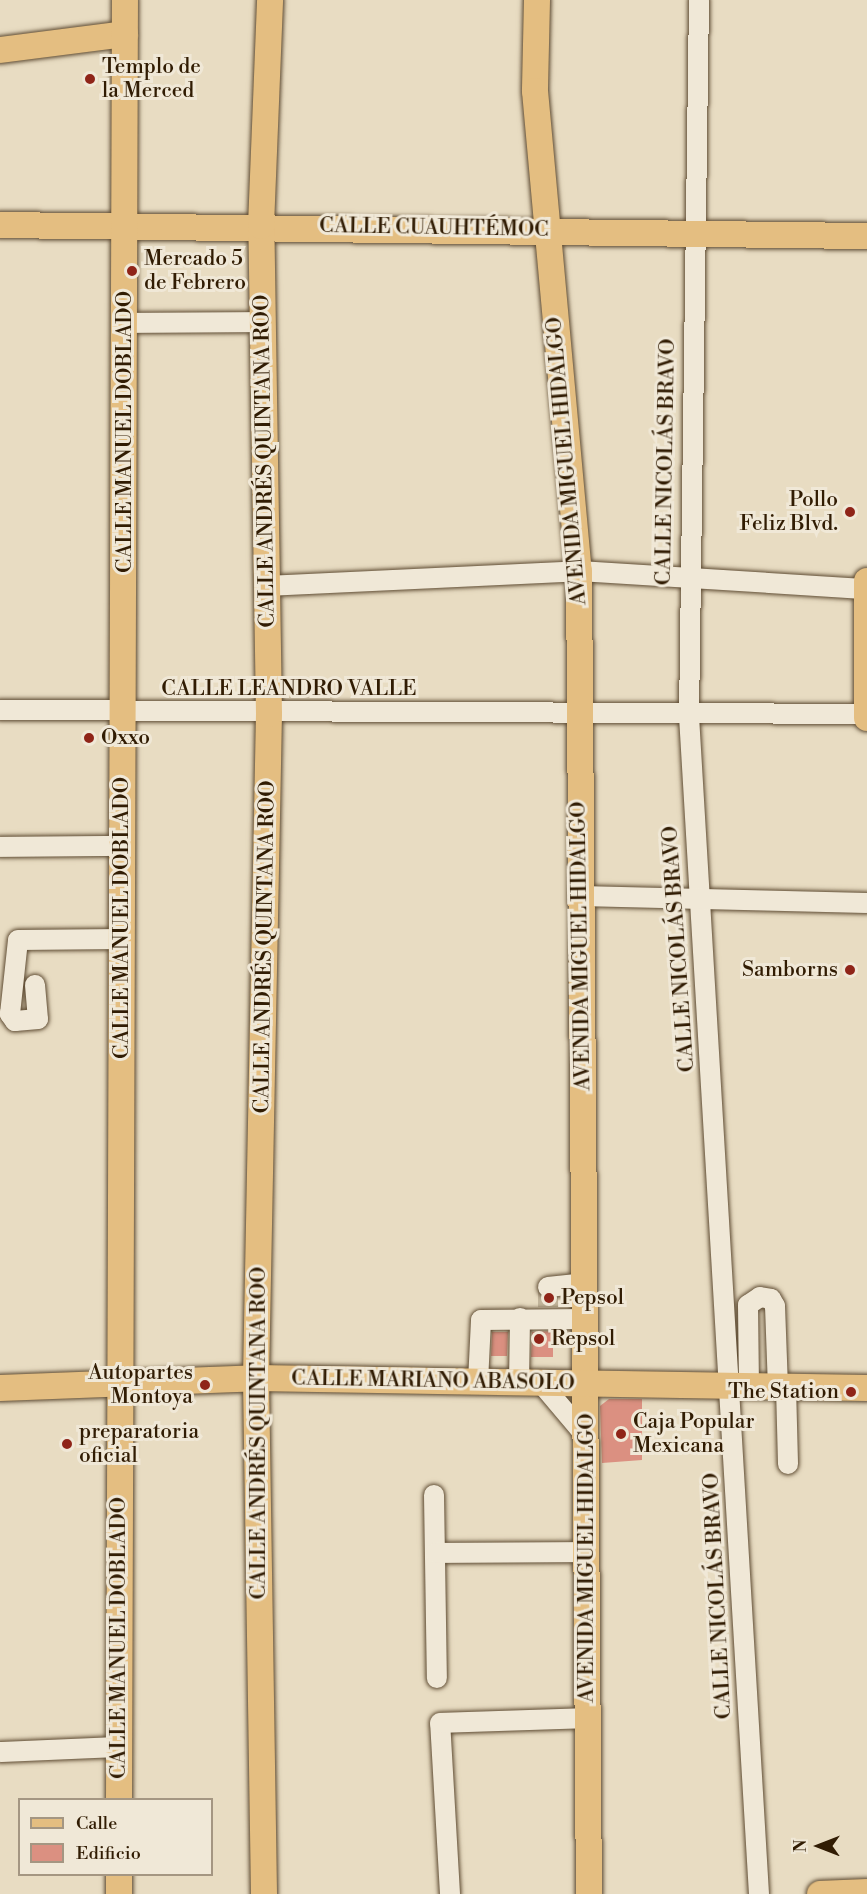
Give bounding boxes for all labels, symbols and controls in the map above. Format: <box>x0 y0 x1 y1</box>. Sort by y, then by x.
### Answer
place label: Templo de la Merced <box>102 54 201 104</box>
marker: Templo de la Merced <box>83 72 97 86</box>
street label: CALLE CUAUHTÉMOC <box>319 213 549 243</box>
place label: Mercado 5 de Febrero <box>144 246 246 296</box>
marker: Mercado 5 de Febrero <box>125 264 139 278</box>
street label: CALLE MANUEL DOBLADO <box>112 291 138 573</box>
street label: CALLE ANDRÉS QUINTANA ROO <box>249 294 281 628</box>
street label: AVENIDA MIGUEL HIDALGO <box>542 316 592 606</box>
street label: CALLE NICOLÁS BRAVO <box>651 338 681 586</box>
place label: Pollo Feliz Blvd. <box>740 487 838 537</box>
marker: Pollo Feliz Blvd. <box>843 505 857 519</box>
street label: CALLE LEANDRO VALLE <box>161 676 417 702</box>
place label: Oxxo <box>101 725 150 751</box>
marker: Oxxo <box>82 731 96 745</box>
street label: CALLE MANUEL DOBLADO <box>109 777 135 1059</box>
street label: CALLE ANDRÉS QUINTANA ROO <box>249 780 281 1114</box>
street label: AVENIDA MIGUEL HIDALGO <box>566 801 596 1091</box>
street label: CALLE NICOLÁS BRAVO <box>658 825 700 1073</box>
place label: Samborns <box>742 957 838 983</box>
marker: Samborns <box>843 963 857 977</box>
street label: CALLE ANDRÉS QUINTANA ROO <box>246 1266 272 1600</box>
place label: Pepsol <box>561 1285 624 1311</box>
marker: Pepsol <box>542 1291 556 1305</box>
place label: Repsol <box>551 1326 615 1352</box>
marker: Repsol <box>532 1332 546 1346</box>
place label: Autopartes Montoya <box>88 1360 193 1410</box>
street label: CALLE MARIANO ABASOLO <box>291 1366 575 1396</box>
marker: Autopartes Montoya <box>198 1378 212 1392</box>
place label: The Station <box>728 1379 839 1405</box>
marker: The Station <box>844 1385 858 1399</box>
place label: Caja Popular Mexicana <box>633 1409 755 1459</box>
street label: AVENIDA MIGUEL HIDALGO <box>574 1413 600 1703</box>
place label: preparatoria oficial <box>79 1419 199 1469</box>
marker: Caja Popular Mexicana <box>614 1427 628 1441</box>
marker: preparatoria oficial <box>60 1437 74 1451</box>
street label: CALLE NICOLÁS BRAVO <box>699 1472 737 1720</box>
street label: CALLE MANUEL DOBLADO <box>106 1497 132 1779</box>
legend <box>18 1798 213 1876</box>
text: Calle <box>76 1812 117 1835</box>
north arrow <box>789 1816 849 1876</box>
text: N <box>791 1840 811 1852</box>
text: Edificio <box>76 1842 141 1865</box>

